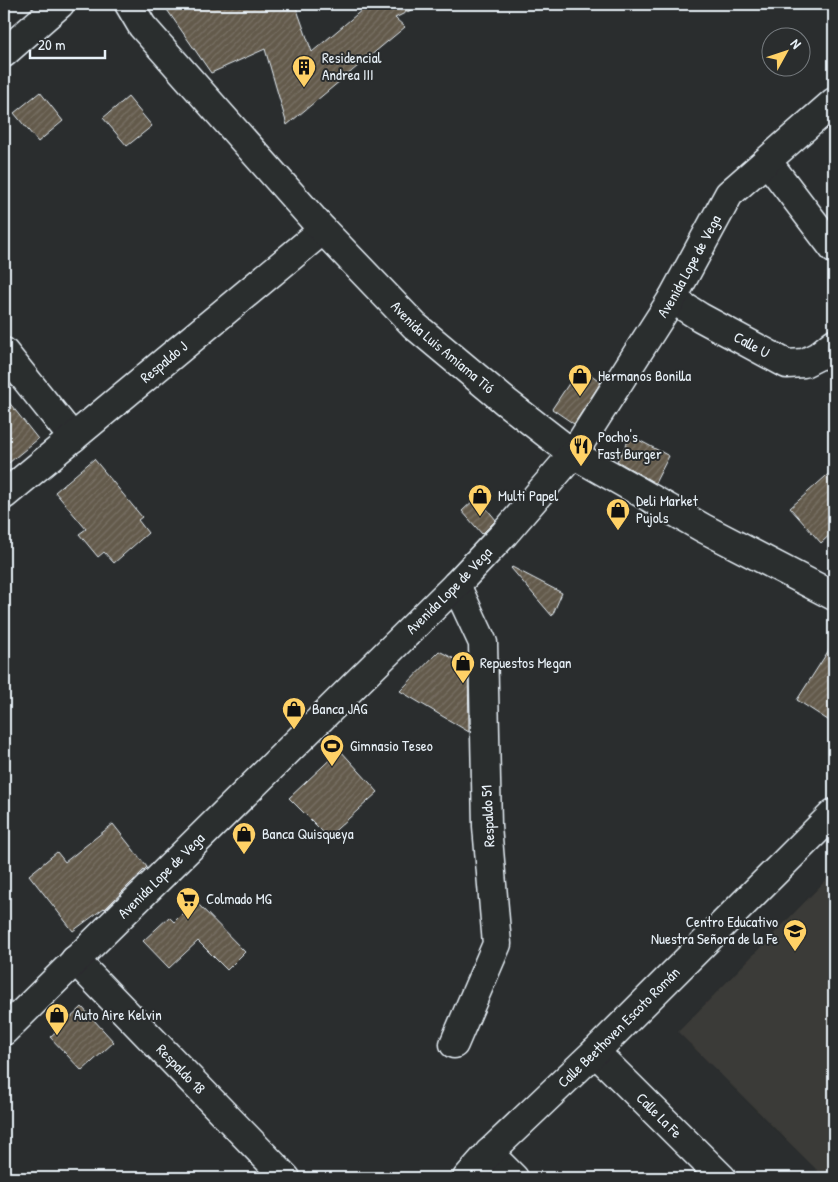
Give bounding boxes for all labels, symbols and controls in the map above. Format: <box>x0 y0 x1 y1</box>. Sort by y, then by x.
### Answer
scale bar <box>30 28 105 60</box>
north arrow <box>760 28 810 78</box>
text: 20 m <box>38 34 65 55</box>
text: N <box>787 34 806 53</box>
place label: Residencial Andrea III <box>322 47 382 85</box>
building icon: Residencial Andrea III <box>291 54 317 88</box>
street label: Avenida Lope de Vega <box>652 211 726 321</box>
street label: Avenida Luis Amiama Tió <box>386 296 499 398</box>
street label: Calle U <box>730 326 774 363</box>
street label: Respaldo J <box>136 336 192 388</box>
shop icon: Hermanos Bonilla <box>567 363 593 397</box>
place label: Hermanos Bonilla <box>598 365 691 386</box>
place label: Pocho's Fast Burger <box>597 426 662 464</box>
restaurant icon: Pocho's Fast Burger <box>568 433 594 467</box>
shop icon: Multi Papel <box>467 483 493 517</box>
place label: Multi Papel <box>498 485 558 506</box>
place label: Deli Market Pujols <box>636 490 699 528</box>
shop icon: Deli Market Pujols <box>605 497 631 531</box>
street label: Avenida Lope de Vega <box>401 542 496 639</box>
shop icon: Repuestos Megan <box>450 650 476 684</box>
place label: Repuestos Megan <box>480 652 572 673</box>
shop icon: Banca JAG <box>281 696 307 730</box>
place label: Banca JAG <box>312 698 368 719</box>
sports icon: Gimnasio Teseo <box>319 733 345 767</box>
place label: Gimnasio Teseo <box>350 735 433 756</box>
street label: Respaldo 51 <box>475 785 500 848</box>
shop icon: Banca Quisqueya <box>231 821 257 855</box>
place label: Banca Quisqueya <box>262 823 354 844</box>
street label: Avenida Lope de Vega <box>113 828 209 923</box>
supermarket icon: Colmado MG <box>175 886 201 920</box>
place label: Colmado MG <box>206 888 273 909</box>
place label: Centro Educativo Nuestra Señora de la Fe <box>651 911 778 949</box>
school or university icon: Centro Educativo Nuestra Señora de la Fe <box>782 918 808 952</box>
street label: Calle Beethoven Escoto Román <box>553 962 684 1092</box>
shop icon: Auto Aire Kelvin <box>44 1002 70 1036</box>
place label: Auto Aire Kelvin <box>74 1004 162 1025</box>
street label: Respaldo 18 <box>152 1039 210 1099</box>
street label: Calle La Fe <box>632 1088 687 1142</box>

